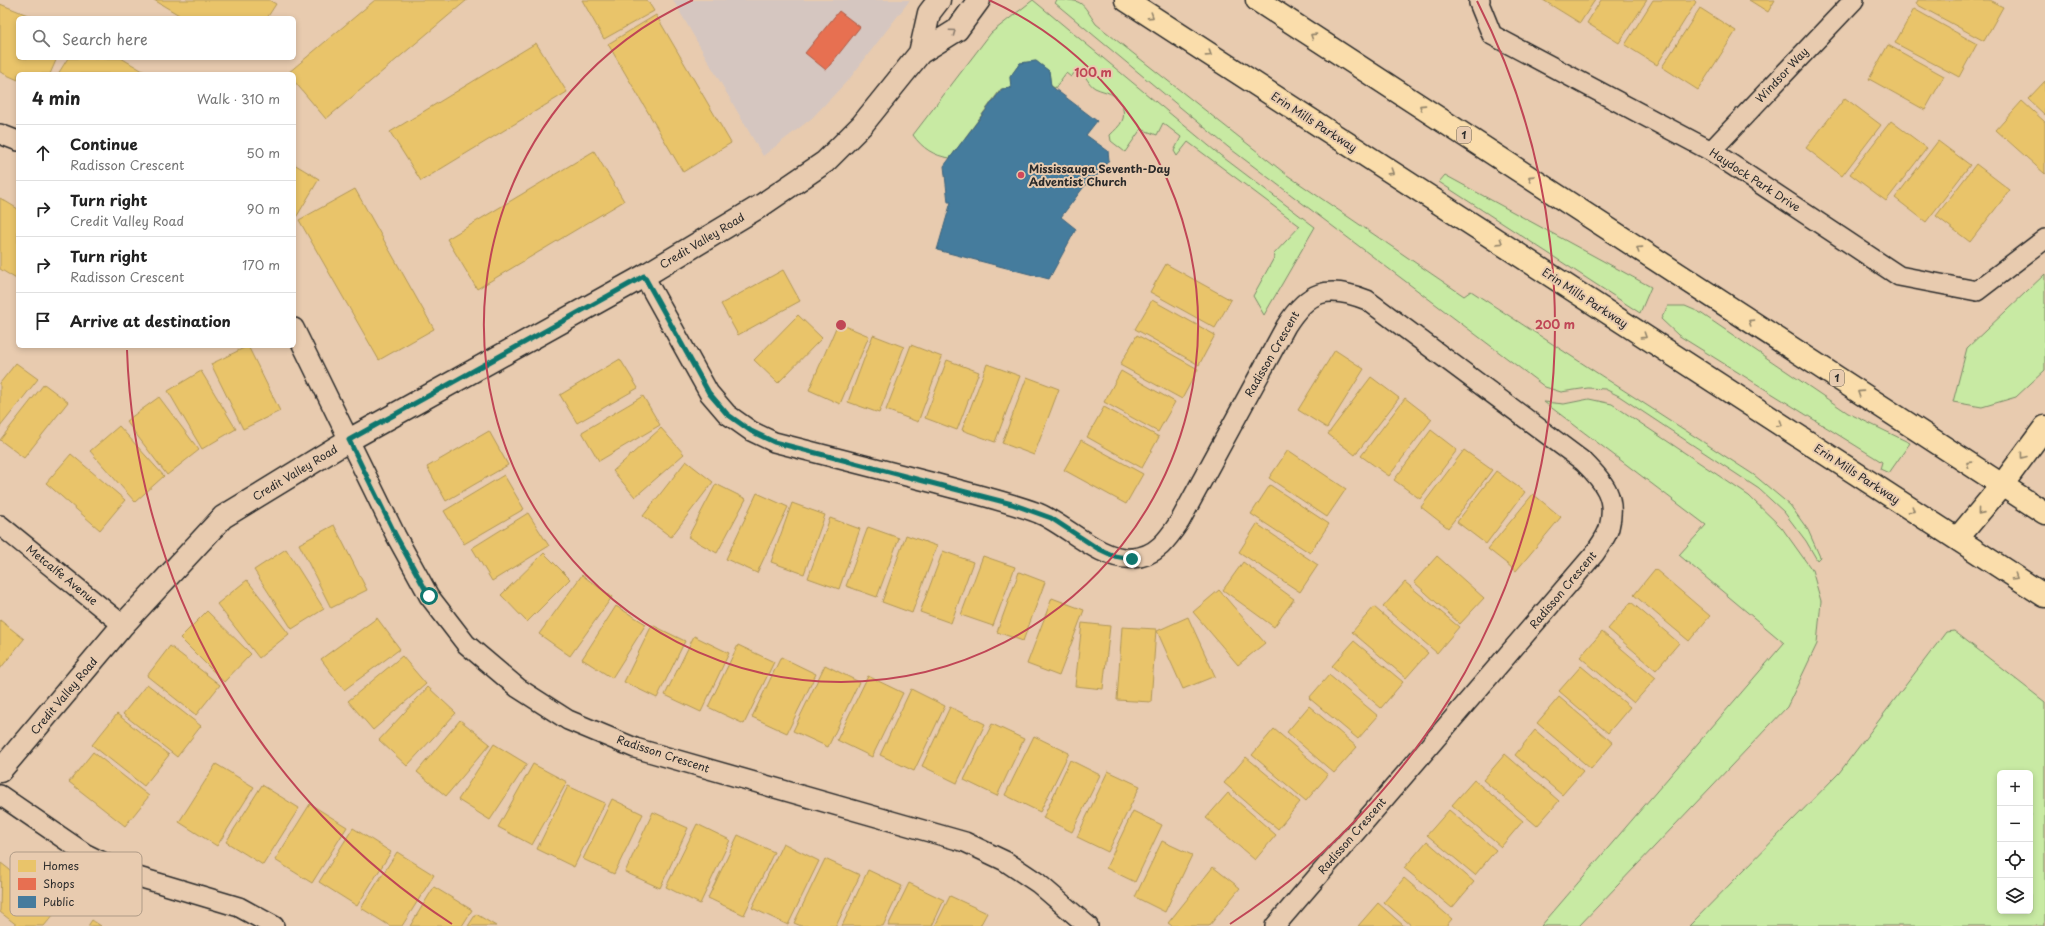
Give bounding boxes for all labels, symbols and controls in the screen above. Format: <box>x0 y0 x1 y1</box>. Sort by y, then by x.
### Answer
one-way arrow <box>1147 12 1154 19</box>
search box <box>16 16 296 60</box>
icon: search <box>30 27 52 49</box>
text: Search here <box>62 27 148 50</box>
one-way arrow <box>949 29 956 37</box>
one-way arrow <box>1310 34 1317 41</box>
street label: Windsor Way <box>1751 43 1812 106</box>
one-way arrow <box>1205 49 1212 57</box>
text: 100 m <box>1074 63 1112 81</box>
text: 4 min <box>32 85 80 111</box>
street label: Erin Mills Parkway <box>1268 87 1360 156</box>
text: Walk · 310 m <box>197 89 280 108</box>
one-way arrow <box>1419 105 1426 112</box>
road number: 1 <box>1457 127 1471 143</box>
text: Continue <box>70 132 138 155</box>
icon: ahead <box>32 142 54 164</box>
text: 50 m <box>246 143 280 162</box>
street label: Haydock Park Drive <box>1706 144 1804 215</box>
text: Radisson Crescent <box>70 155 184 174</box>
place label: Mississauga Seventh-Day Adventist Church <box>1029 160 1170 190</box>
one-way arrow <box>1386 167 1393 174</box>
marker: Mississauga Seventh-Day Adventist Church <box>1016 170 1026 180</box>
one-way arrow <box>1528 176 1535 183</box>
text: Turn right <box>70 188 147 211</box>
icon: right <box>32 198 54 220</box>
text: 90 m <box>247 199 280 218</box>
street label: Credit Valley Road <box>656 208 748 273</box>
text: Credit Valley Road <box>70 211 184 230</box>
one-way arrow <box>1495 238 1502 245</box>
text: Turn right <box>70 244 147 267</box>
one-way arrow <box>1637 247 1644 254</box>
icon: right <box>32 254 54 276</box>
text: 170 m <box>242 255 280 274</box>
street label: Erin Mills Parkway <box>1539 263 1631 332</box>
text: Radisson Crescent <box>70 267 184 286</box>
street label: Radisson Crescent <box>1240 307 1303 400</box>
text: Arrive at destination <box>70 309 231 332</box>
icon: arrive <box>32 310 54 332</box>
text: 200 m <box>1535 315 1575 333</box>
centre of rings <box>834 318 848 332</box>
one-way arrow <box>1748 319 1755 327</box>
one-way arrow <box>1640 331 1647 339</box>
road number: 1 <box>1830 370 1844 386</box>
one-way arrow <box>1857 390 1864 397</box>
one-way arrow <box>1776 419 1783 427</box>
street label: Erin Mills Parkway <box>1811 439 1903 508</box>
street label: Credit Valley Road <box>249 440 341 505</box>
one-way arrow <box>2021 451 2028 458</box>
one-way arrow <box>1966 461 1973 468</box>
one-way arrow <box>1908 505 1915 513</box>
one-way arrow <box>1977 507 1984 515</box>
street label: Metcalfe Avenue <box>23 540 102 609</box>
street label: Radisson Crescent <box>1525 547 1601 632</box>
route end <box>1123 550 1141 568</box>
one-way arrow <box>2011 572 2018 579</box>
route start <box>420 587 438 605</box>
street label: Credit Valley Road <box>26 653 101 738</box>
street label: Radisson Crescent <box>614 730 712 777</box>
map controls <box>1997 770 2033 914</box>
button: + <box>1997 770 2033 806</box>
street label: Radisson Crescent <box>1313 793 1390 878</box>
button: − <box>1997 806 2033 842</box>
button: locate <box>1997 842 2033 878</box>
legend <box>10 852 142 916</box>
text: Homes <box>43 857 79 874</box>
text: Shops <box>43 875 74 892</box>
button: layers <box>1997 878 2033 914</box>
text: Public <box>43 893 74 910</box>

